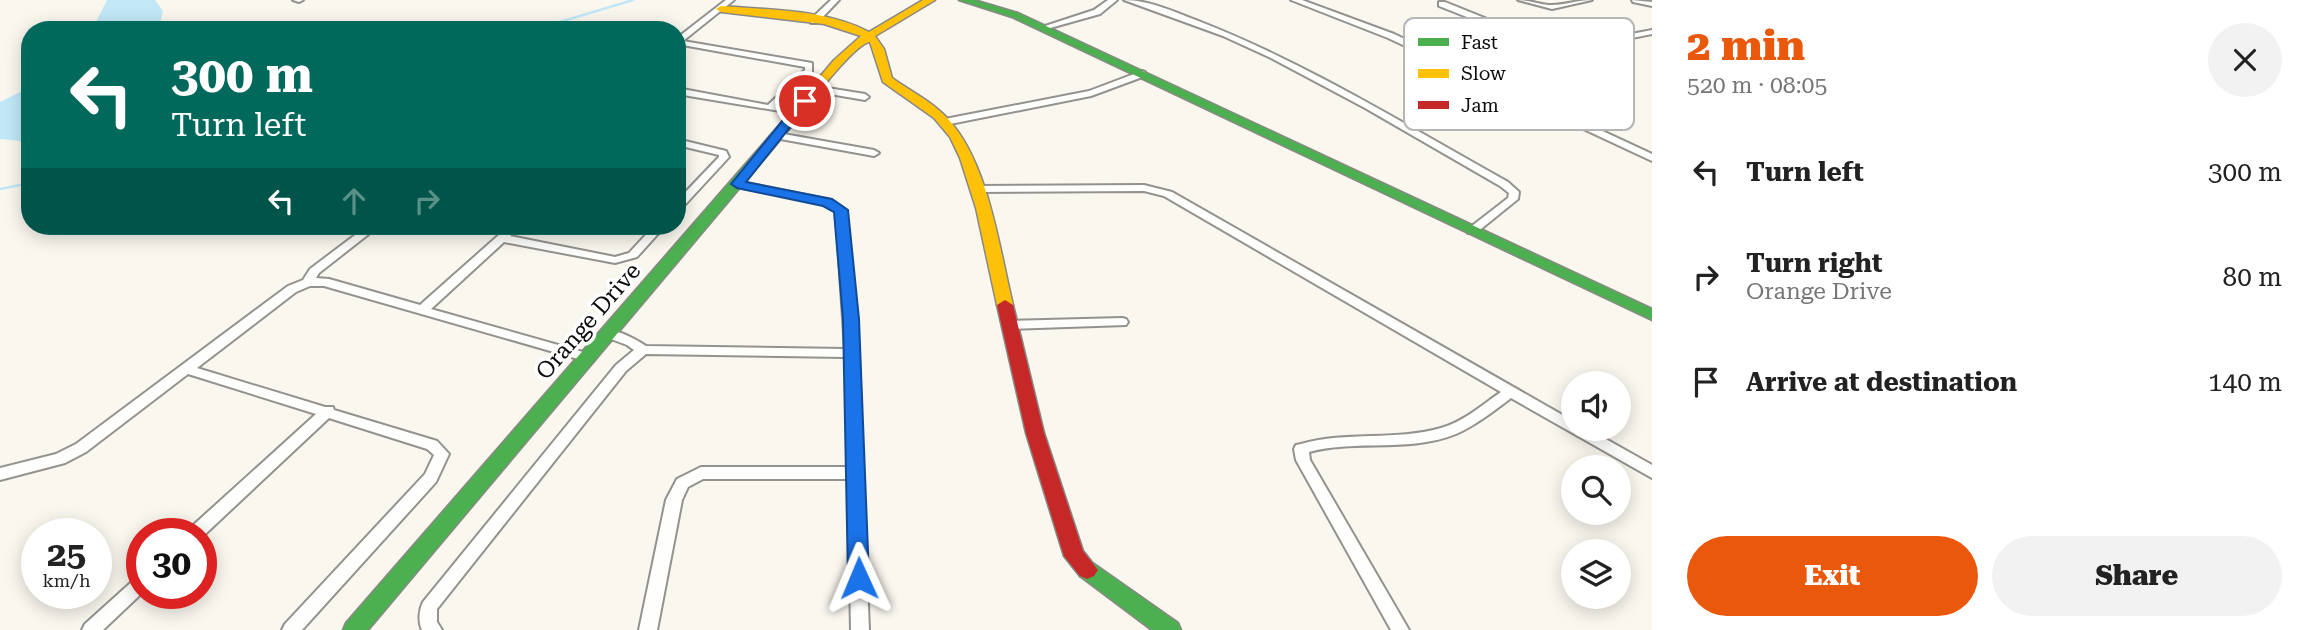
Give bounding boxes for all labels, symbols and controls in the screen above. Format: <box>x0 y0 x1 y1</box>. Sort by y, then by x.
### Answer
legend <box>1404 18 1634 130</box>
text: 2 min <box>1687 21 1805 70</box>
button: close <box>2208 23 2282 97</box>
text: Fast <box>1461 31 1498 54</box>
text: 300 m <box>171 47 313 104</box>
icon: left <box>56 49 147 140</box>
text: Slow <box>1461 62 1506 85</box>
pin <box>775 71 835 131</box>
text: 520 m · 08:05 <box>1687 72 1827 99</box>
icon: arrive <box>786 82 824 120</box>
text: Jam <box>1461 94 1499 117</box>
text: Turn left <box>171 106 306 144</box>
icon: left <box>1687 153 1725 191</box>
text: Turn left <box>1746 157 1864 187</box>
text: 300 m <box>2208 157 2282 187</box>
icon: left <box>262 182 300 220</box>
icon: ahead <box>335 182 373 220</box>
icon: right <box>408 182 446 220</box>
text: Turn right <box>1746 248 1882 278</box>
street label: Orange Drive <box>530 257 646 385</box>
icon: right <box>1687 258 1725 296</box>
text: 80 m <box>2223 262 2282 292</box>
text: Orange Drive <box>1746 278 1892 305</box>
icon: arrive <box>1687 363 1725 401</box>
text: Arrive at destination <box>1746 367 2017 397</box>
text: 140 m <box>2208 367 2282 397</box>
map controls <box>1561 371 1631 609</box>
button: sound <box>1561 371 1631 441</box>
button: search <box>1561 455 1631 525</box>
speed limit sign: 30 <box>126 518 217 609</box>
text: 25 <box>47 534 86 575</box>
button: Exit <box>1687 536 1978 616</box>
button: Share <box>1992 536 2282 616</box>
button: layers <box>1561 539 1631 609</box>
position arrow <box>822 541 896 615</box>
text: km/h <box>42 570 91 591</box>

